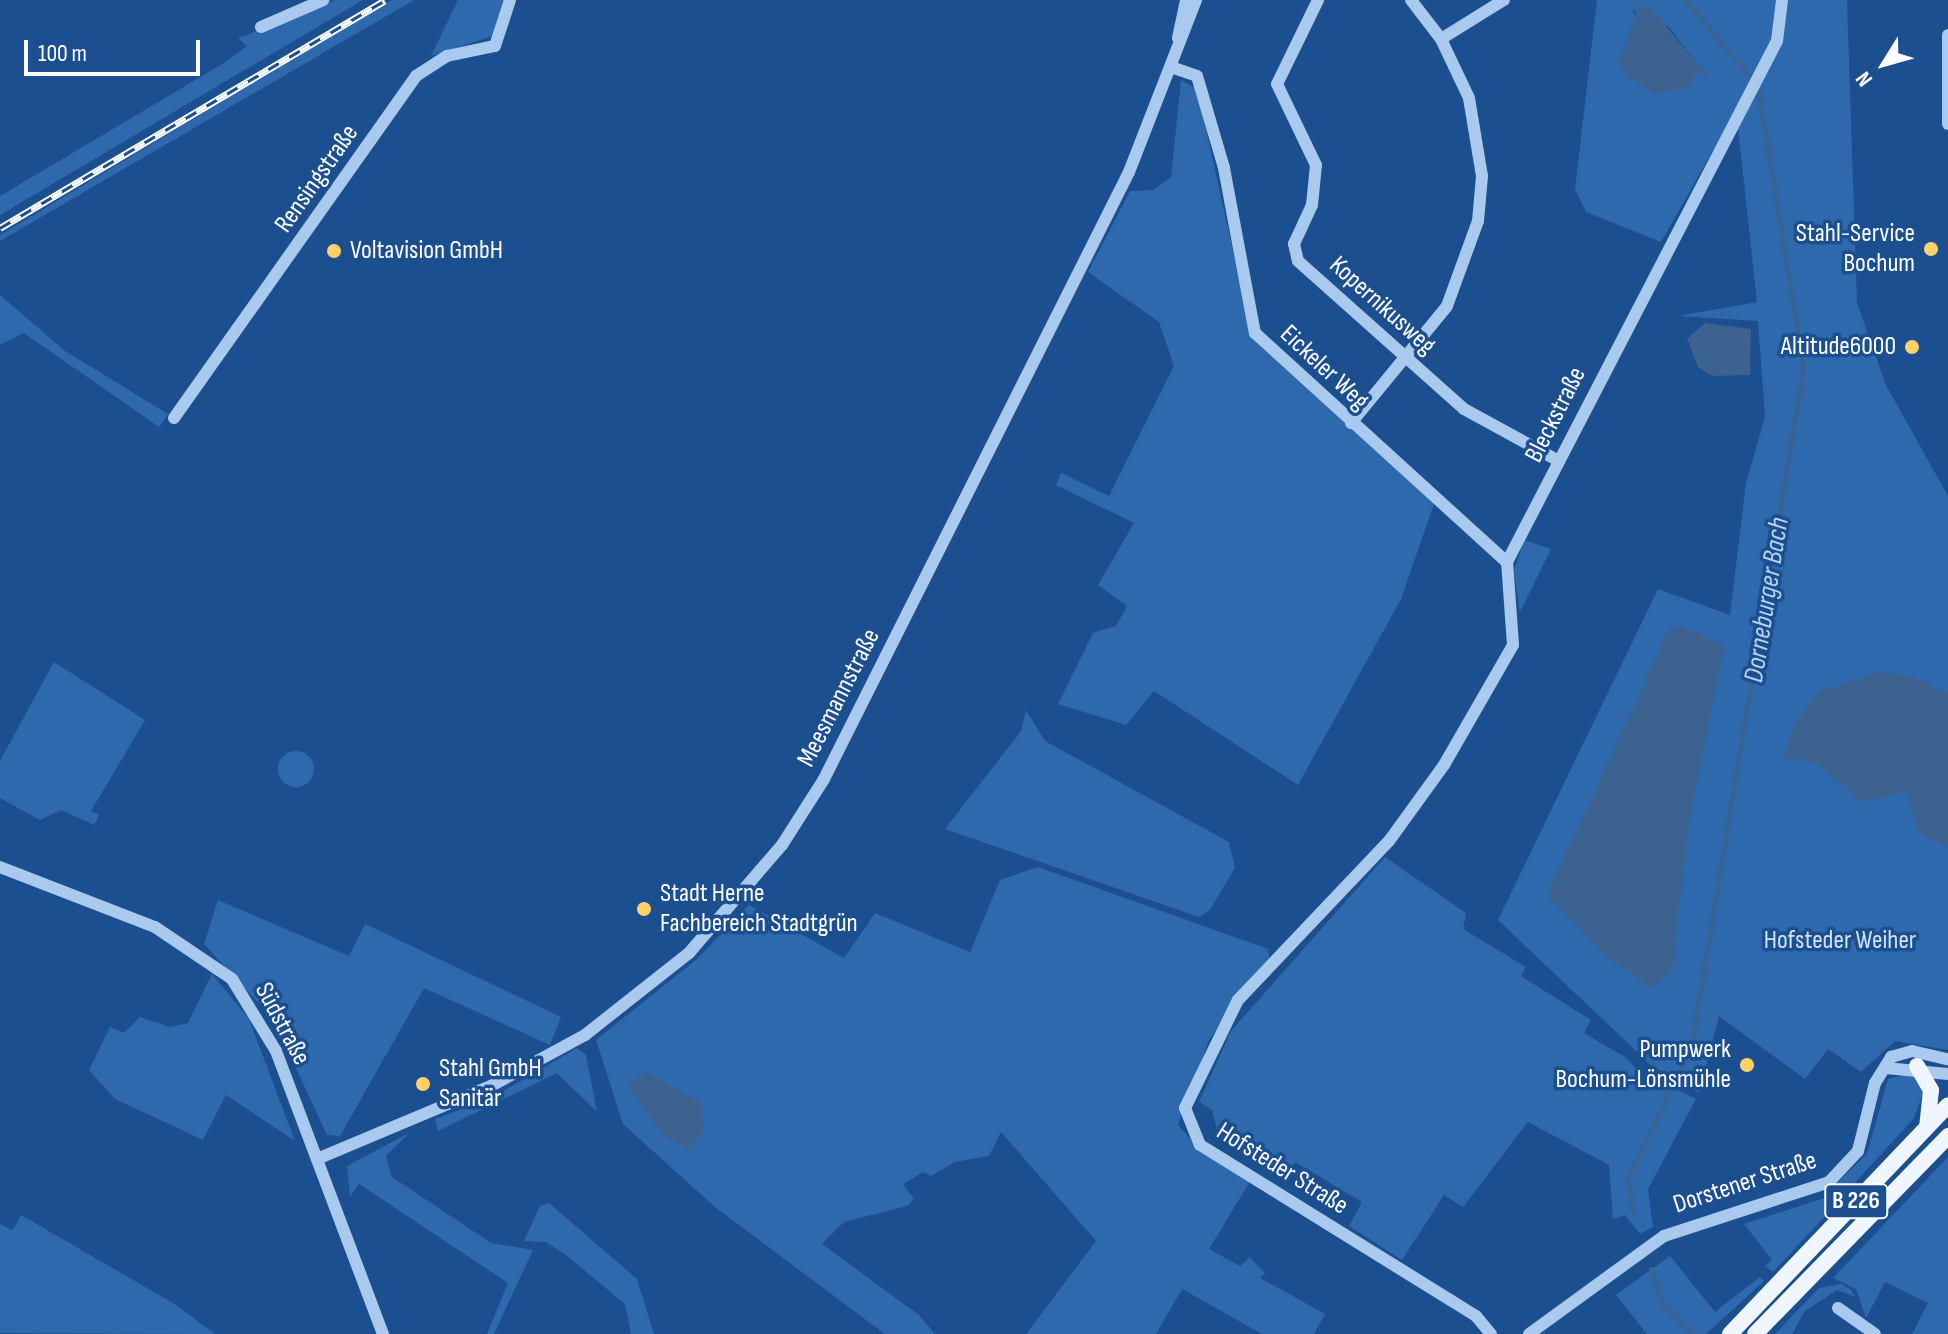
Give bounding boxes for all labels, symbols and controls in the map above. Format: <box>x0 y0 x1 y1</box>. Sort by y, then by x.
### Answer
scale bar <box>28 24 204 74</box>
north arrow <box>1844 24 1924 104</box>
text: 100 m <box>38 39 87 68</box>
text: N <box>1850 66 1879 92</box>
street label: Rensingstraße <box>268 119 366 239</box>
place label: Stahl-Service Bochum <box>1796 218 1915 280</box>
place label: Voltavision GmbH <box>350 235 503 267</box>
marker: Stahl-Service Bochum <box>1922 240 1940 258</box>
marker: Voltavision GmbH <box>325 242 343 260</box>
street label: Kopernikusweg <box>1322 250 1442 362</box>
street label: Eickeler Weg <box>1273 319 1375 417</box>
place label: Altitude6000 <box>1781 331 1896 363</box>
marker: Altitude6000 <box>1903 338 1921 356</box>
street label: Bleckstraße <box>1519 362 1593 468</box>
water label: Dorneburger Bach <box>1737 515 1797 685</box>
street label: Meesmannstraße <box>791 624 887 772</box>
place label: Stadt Herne Fachbereich Stadtgrün <box>660 878 858 940</box>
marker: Stadt Herne Fachbereich Stadtgrün <box>635 900 653 918</box>
park label: Hofsteder Weiher <box>1764 925 1916 957</box>
street label: Südstraße <box>247 978 317 1070</box>
place label: Pumpwerk Bochum-Lönsmühle <box>1555 1034 1731 1096</box>
place label: Stahl GmbH Sanitär <box>439 1053 542 1114</box>
marker: Pumpwerk Bochum-Lönsmühle <box>1738 1056 1756 1074</box>
marker: Stahl GmbH Sanitär <box>414 1075 432 1093</box>
street label: Hofsteder Straße <box>1210 1116 1354 1222</box>
street label: Dorstener Straße <box>1669 1145 1821 1221</box>
road number: B 226 <box>1824 1181 1888 1221</box>

